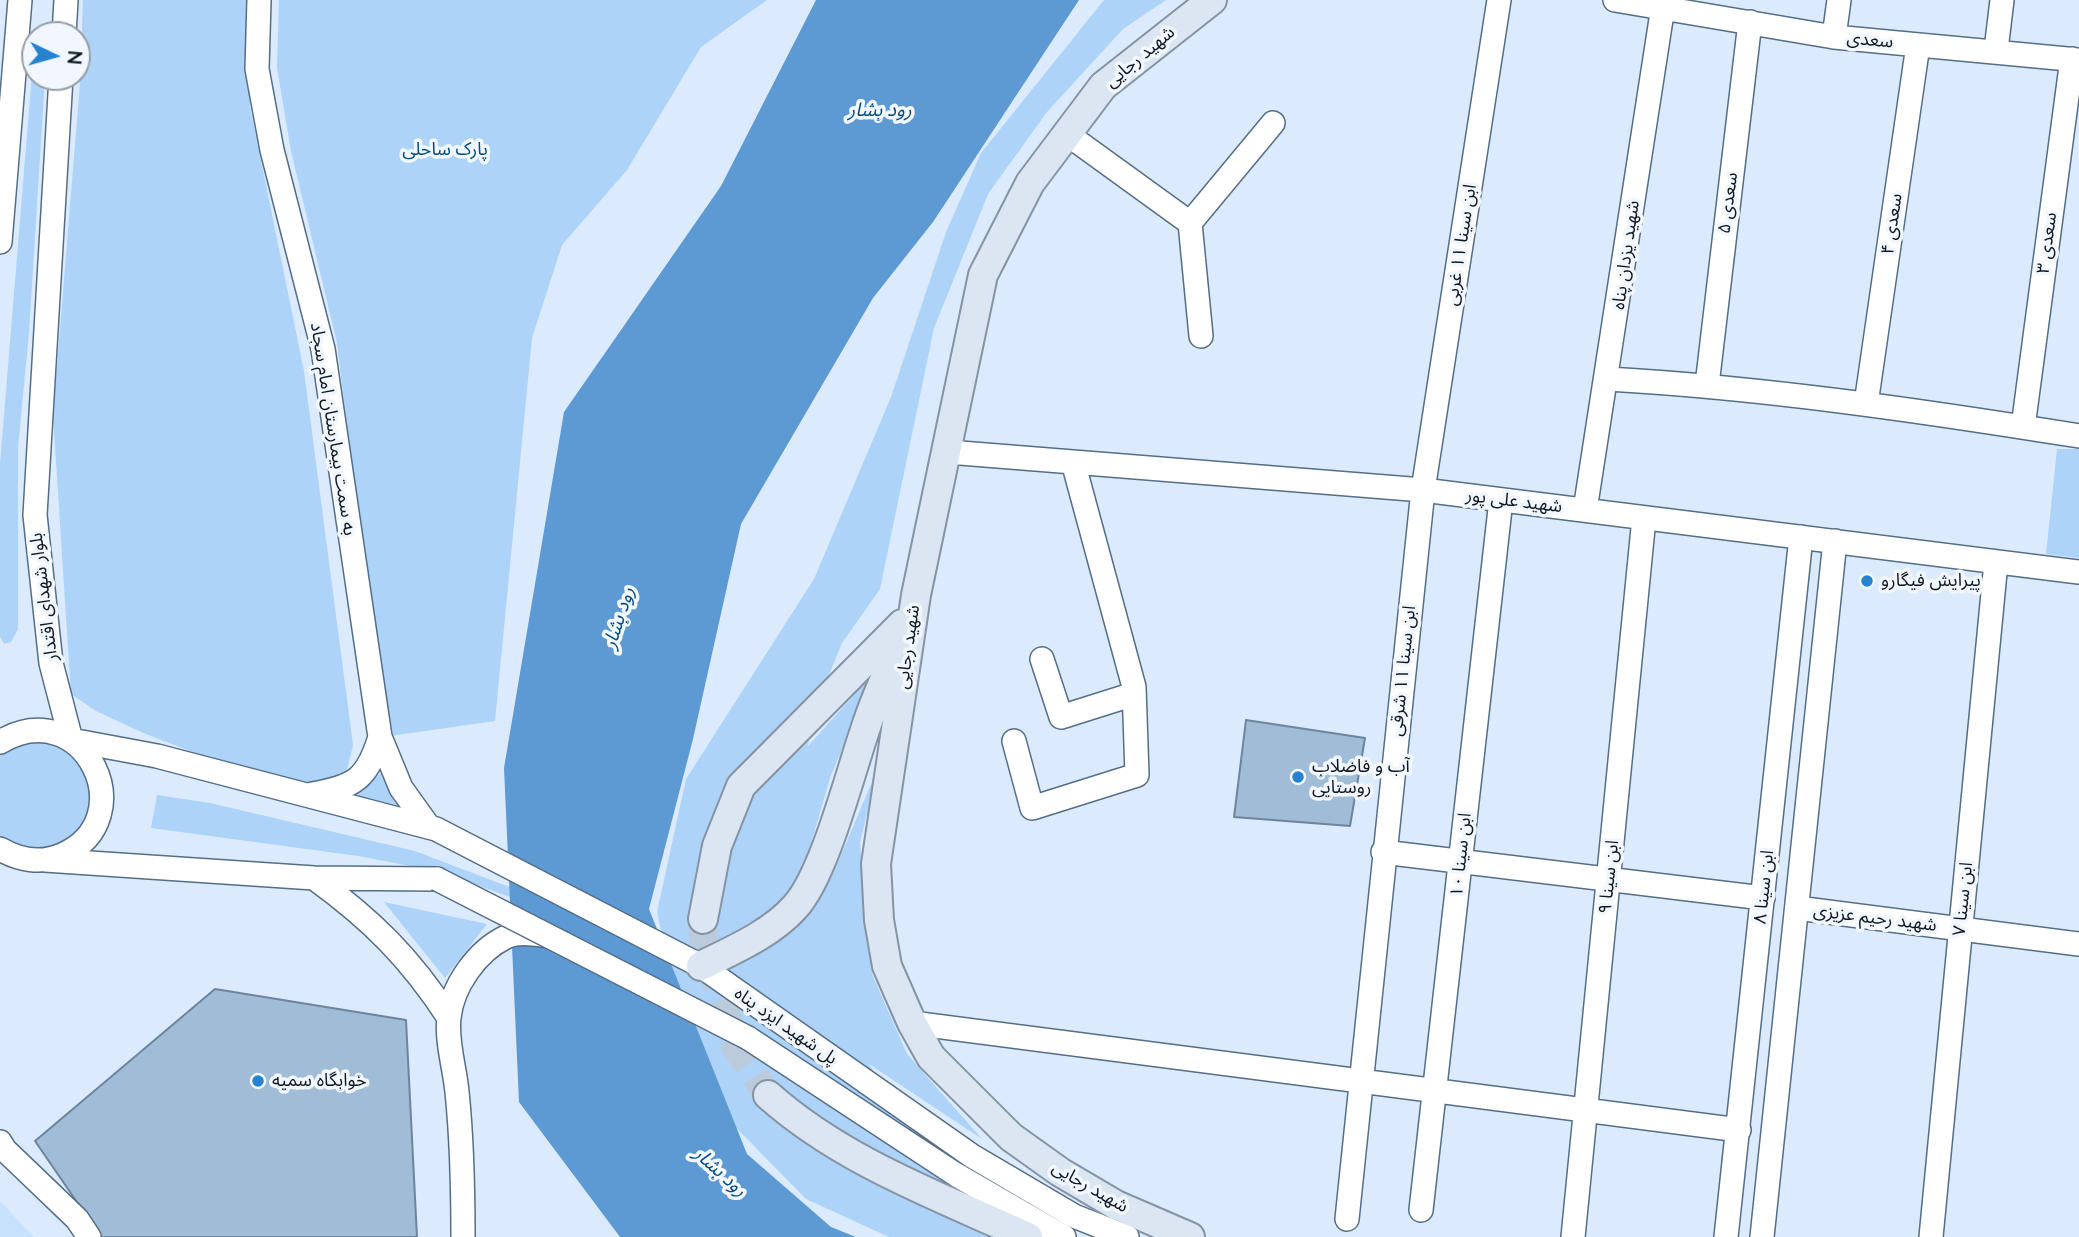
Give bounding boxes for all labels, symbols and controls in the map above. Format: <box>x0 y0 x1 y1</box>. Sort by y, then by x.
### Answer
north arrow <box>21 21 91 91</box>
street label: شهید رجایی <box>1101 22 1179 92</box>
street label: سعدی <box>1846 27 1894 53</box>
text: N <box>62 49 88 66</box>
water label: رود بشار <box>848 99 912 121</box>
park label: پارک ساحلی <box>402 139 488 161</box>
street label: سعدی ۵ <box>1714 171 1742 235</box>
street label: ابن سینا ۱۱ غربی <box>1441 183 1481 307</box>
street label: سعدی ۴ <box>1877 192 1907 256</box>
street label: شهید یزدان پناه <box>1608 199 1644 311</box>
street label: سعدی ۳ <box>2033 211 2061 275</box>
street label: به سمت بیمارستان امام سجاد <box>305 321 361 537</box>
street label: شهید علی پور <box>1464 484 1564 518</box>
street label: بلوار شهدای اقتدار <box>25 532 63 662</box>
place label: پیرایش فیگارو <box>1881 570 1981 592</box>
marker: پیرایش فیگارو <box>1859 573 1875 589</box>
water label: رود بشار <box>598 584 640 652</box>
street label: شهید رجایی <box>891 604 925 690</box>
street label: ابن سینا ۱۱ شرقی <box>1385 605 1421 737</box>
place label: آب و فاضلاب روستایی <box>1312 756 1410 798</box>
marker: آب و فاضلاب روستایی <box>1290 769 1306 785</box>
street label: ابن سینا ۱۰ <box>1446 812 1476 898</box>
street label: ابن سینا ۹ <box>1594 839 1624 915</box>
street label: ابن سینا ۸ <box>1749 849 1779 925</box>
street label: ابن سینا ۷ <box>1948 861 1978 937</box>
street label: شهید رحیم عزیزی <box>1812 900 1938 936</box>
street label: پل شهید ایزد پناه <box>730 982 842 1070</box>
place label: خوابگاه سمیه <box>272 1070 367 1092</box>
marker: خوابگاه سمیه <box>250 1073 266 1089</box>
water label: رود بشار <box>689 1142 751 1202</box>
street label: شهید رجایی <box>1048 1157 1132 1217</box>

